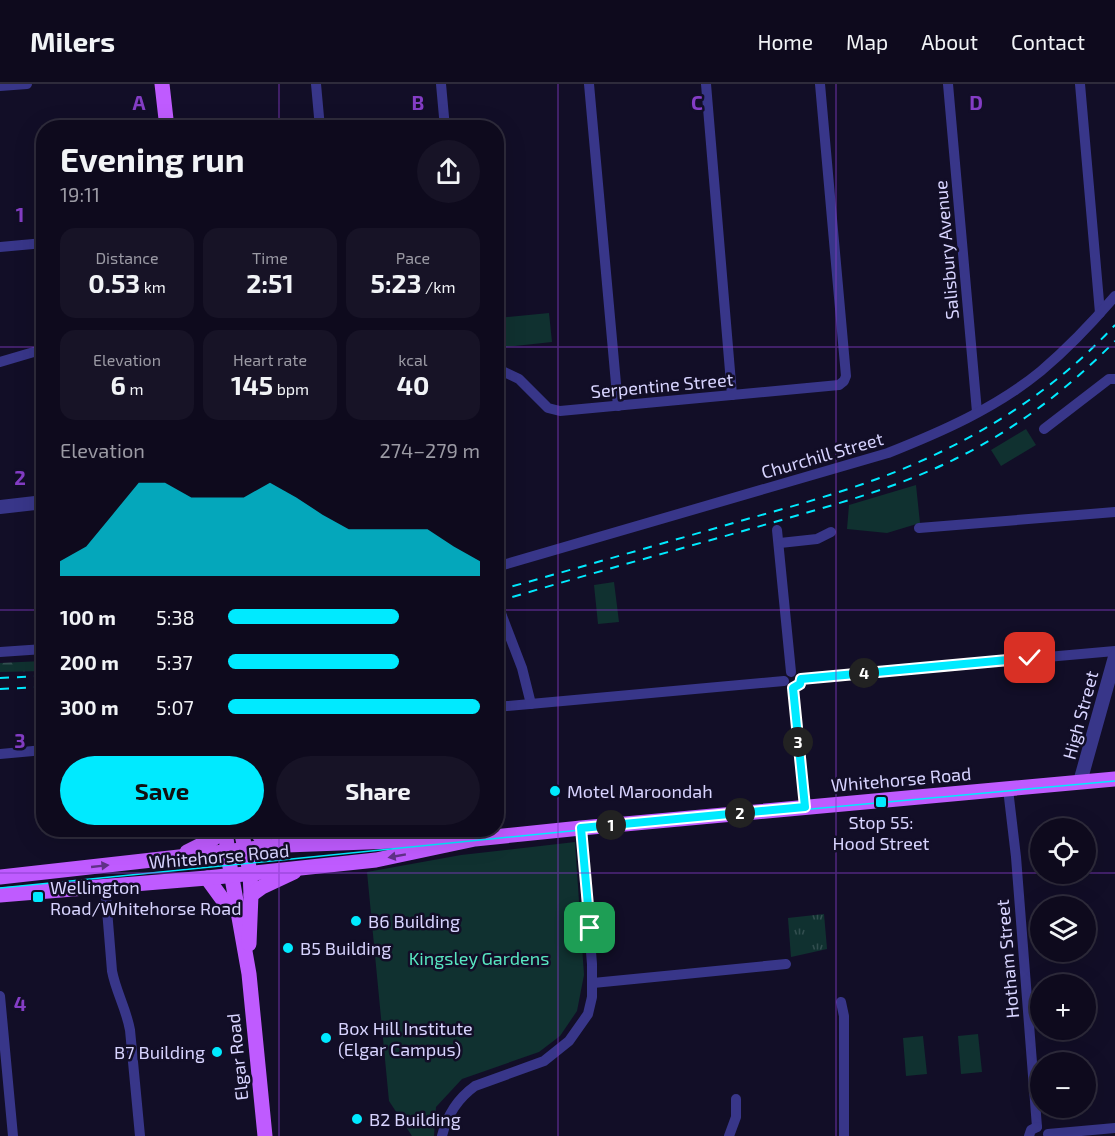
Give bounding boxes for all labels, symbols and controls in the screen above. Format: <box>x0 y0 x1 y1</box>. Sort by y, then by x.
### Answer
text: Milers <box>30 24 115 58</box>
text: Home <box>757 29 813 54</box>
text: Map <box>846 29 888 54</box>
text: About <box>921 29 978 54</box>
text: Contact <box>1011 29 1085 54</box>
text: A <box>132 90 146 114</box>
text: B <box>412 90 424 114</box>
text: C <box>691 90 703 114</box>
text: D <box>969 90 983 114</box>
text: Evening run <box>60 139 245 179</box>
button: share <box>417 140 480 203</box>
street label: Salisbury Avenue <box>929 179 963 321</box>
text: 19:11 <box>60 182 100 206</box>
text: 1 <box>16 202 24 226</box>
text: Distance <box>95 248 159 267</box>
text: Time <box>252 248 288 267</box>
text: Pace <box>396 248 430 267</box>
text: 0.53 <box>88 267 140 298</box>
text: 2:51 <box>246 267 294 298</box>
text: 5:23 <box>371 267 421 298</box>
text: km <box>140 277 166 296</box>
text: /km <box>421 277 455 296</box>
text: Elevation <box>93 350 161 369</box>
text: Heart rate <box>233 350 307 369</box>
text: kcal <box>398 350 428 369</box>
street label: Serpentine Street <box>590 368 734 402</box>
text: 6 <box>111 369 126 400</box>
text: 145 <box>231 369 273 400</box>
text: 40 <box>397 369 429 400</box>
text: m <box>126 379 143 398</box>
text: bpm <box>273 379 309 398</box>
street label: Churchill Street <box>758 427 886 483</box>
text: Elevation <box>60 438 145 462</box>
text: 274–279 m <box>379 438 480 462</box>
text: 2 <box>14 465 26 489</box>
text: 100 m <box>60 605 116 629</box>
text: 5:38 <box>156 605 195 629</box>
pin <box>1004 632 1055 683</box>
icon: check <box>1013 641 1046 674</box>
text: 200 m <box>60 650 119 674</box>
text: 5:37 <box>156 650 193 674</box>
pin: 4 <box>849 658 879 688</box>
text: 4 <box>859 663 869 682</box>
street label: High Street <box>1058 668 1102 762</box>
text: 300 m <box>60 695 119 719</box>
text: 5:07 <box>156 695 194 719</box>
pin: 3 <box>783 727 813 757</box>
text: 3 <box>14 728 26 752</box>
text: 3 <box>793 732 803 751</box>
button: Save <box>60 756 264 825</box>
button: Share <box>276 756 480 825</box>
street label: Whitehorse Road <box>830 762 972 796</box>
place label: Motel Maroondah <box>567 780 713 802</box>
marker: Motel Maroondah <box>548 784 562 798</box>
marker: Stop 55: Hood Street <box>874 795 888 809</box>
pin: 2 <box>725 798 755 828</box>
text: 2 <box>735 803 745 822</box>
pin: 1 <box>596 810 626 840</box>
place label: Stop 55: Hood Street <box>833 811 930 854</box>
text: 1 <box>608 815 614 834</box>
map controls <box>1030 818 1096 1118</box>
button: locate <box>1030 818 1096 884</box>
street label: Whitehorse Road <box>148 839 290 873</box>
one-way arrow <box>387 852 406 861</box>
one-way arrow <box>91 861 110 871</box>
place label: Wellington Road/Whitehorse Road <box>50 876 241 919</box>
marker: Wellington Road/Whitehorse Road <box>31 890 45 904</box>
button: layers <box>1030 896 1096 962</box>
street label: Hotham Street <box>991 899 1023 1019</box>
pin <box>564 902 615 953</box>
place label: B6 Building <box>368 910 460 932</box>
icon: arrive <box>573 911 606 944</box>
marker: B6 Building <box>349 914 363 928</box>
place label: B5 Building <box>300 937 391 959</box>
marker: B5 Building <box>281 941 295 955</box>
park label: Kingsley Gardens <box>409 947 549 969</box>
button: + <box>1030 974 1096 1040</box>
text: 4 <box>14 991 27 1015</box>
street label: Elgar Road <box>221 1012 253 1102</box>
place label: Box Hill Institute (Elgar Campus) <box>338 1017 473 1060</box>
marker: Box Hill Institute (Elgar Campus) <box>319 1031 333 1045</box>
place label: B7 Building <box>114 1041 205 1063</box>
marker: B7 Building <box>210 1045 224 1059</box>
button: − <box>1030 1052 1096 1118</box>
place label: B2 Building <box>369 1108 461 1130</box>
marker: B2 Building <box>350 1112 364 1126</box>

